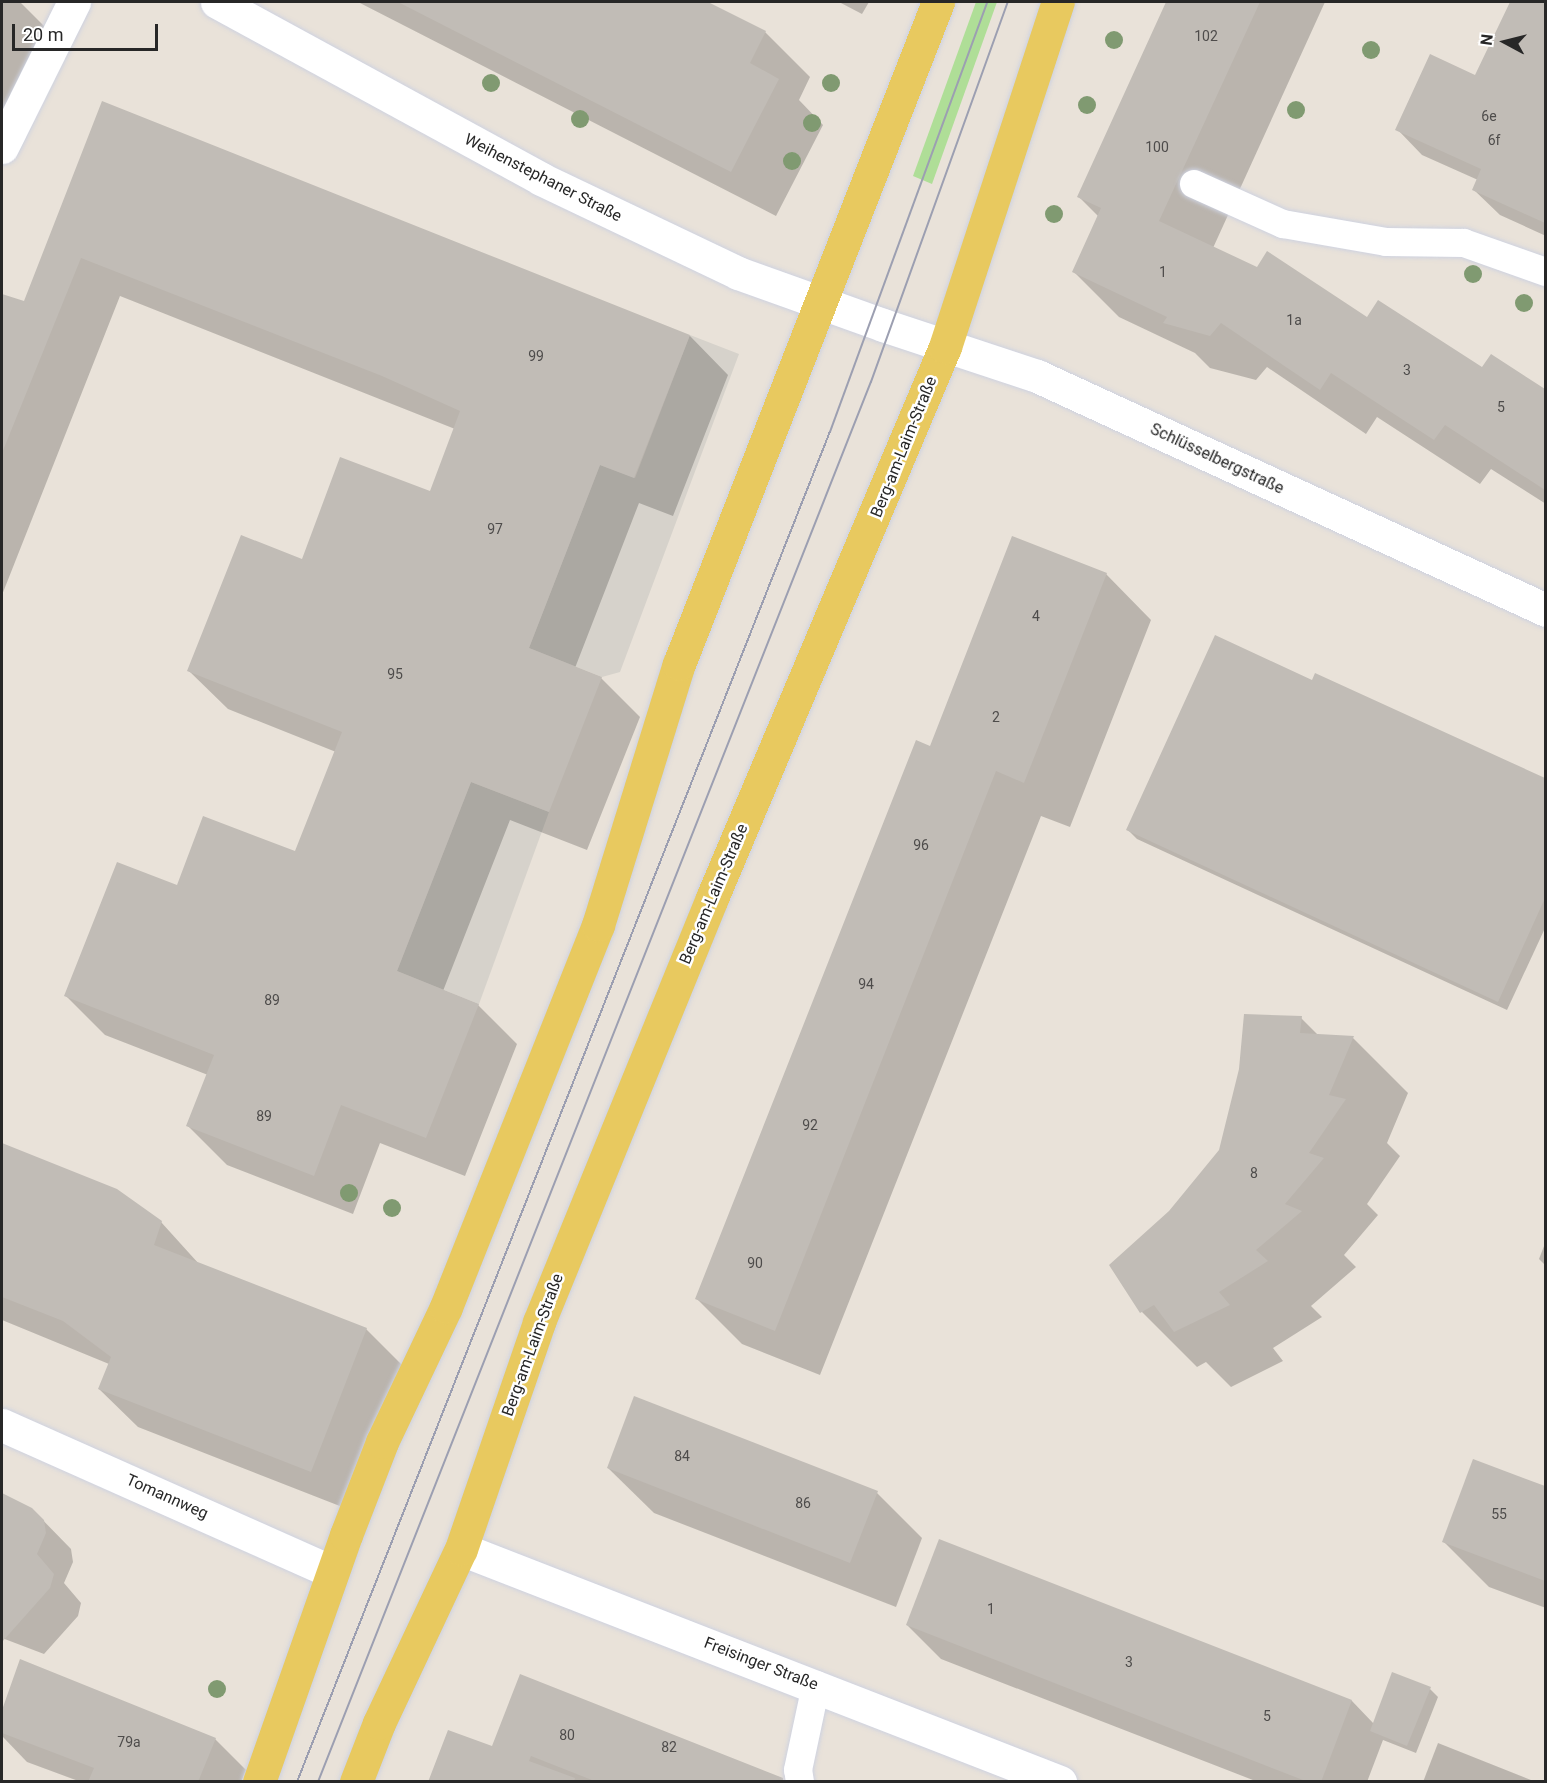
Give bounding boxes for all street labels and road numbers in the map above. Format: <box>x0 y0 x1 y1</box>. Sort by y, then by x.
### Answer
street label: Weihenstephaner Straße <box>461 130 625 226</box>
street label: Berg-am-Laim-Straße <box>867 374 941 520</box>
street label: Schlüsselbergstraße <box>1147 420 1287 498</box>
street label: Berg-am-Laim-Straße <box>676 821 752 967</box>
street label: Berg-am-Laim-Straße <box>498 1271 568 1419</box>
street label: Tomannweg <box>123 1470 211 1524</box>
street label: Freisinger Straße <box>701 1633 821 1695</box>

